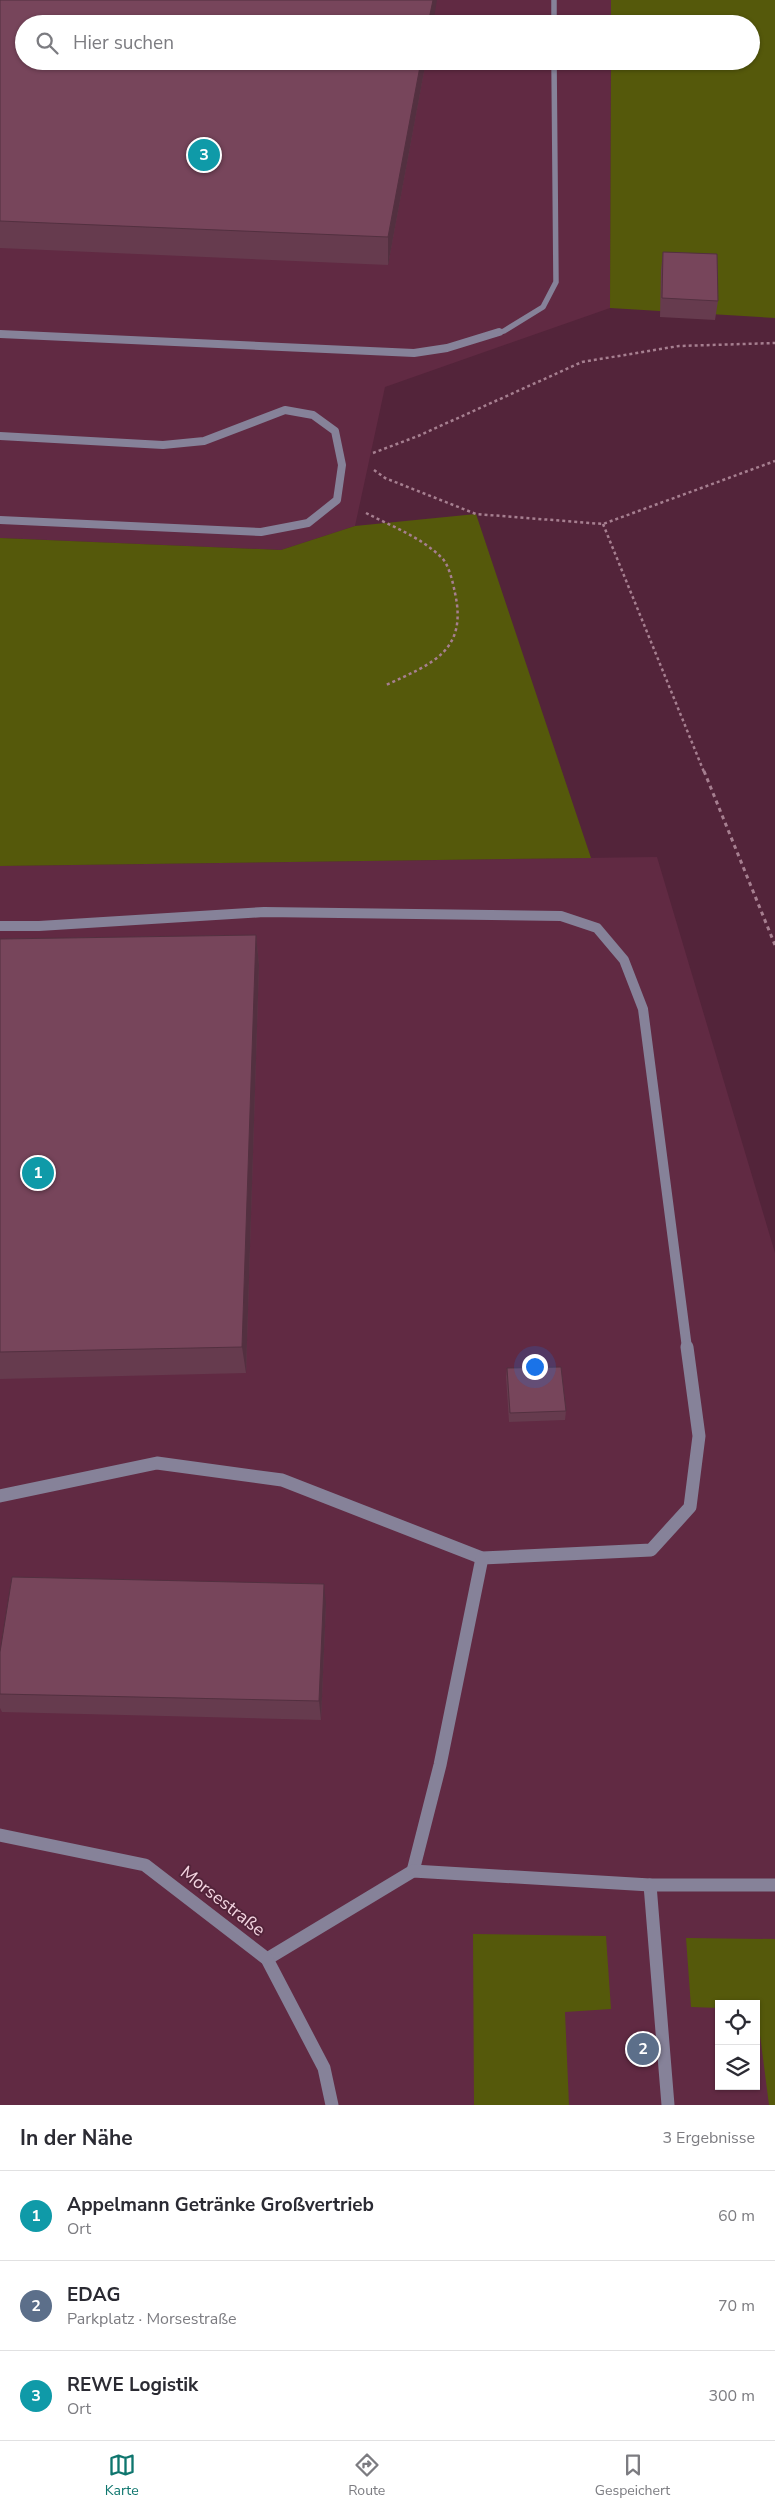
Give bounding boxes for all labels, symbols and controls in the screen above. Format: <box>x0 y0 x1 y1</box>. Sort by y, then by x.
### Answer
search box <box>15 15 760 70</box>
icon: search <box>33 29 61 57</box>
text: Hier suchen <box>73 30 174 56</box>
pin: 3 <box>188 136 220 174</box>
pin: 1 <box>22 1154 54 1192</box>
your location <box>522 1354 548 1380</box>
street label: Morsestraße <box>176 1860 270 1942</box>
map controls <box>715 2000 760 2090</box>
button: locate <box>715 2000 760 2045</box>
pin: 2 <box>627 2030 659 2068</box>
button: layers <box>715 2045 760 2090</box>
text: In der Nähe <box>20 2124 133 2152</box>
text: 3 Ergebnisse <box>662 2127 755 2149</box>
text: Appelmann Getränke Großvertrieb <box>67 2192 374 2218</box>
text: 1 <box>31 2205 41 2227</box>
text: 60 m <box>718 2205 755 2227</box>
text: Ort <box>67 2218 91 2240</box>
text: EDAG <box>67 2282 120 2308</box>
text: 2 <box>31 2295 41 2317</box>
text: 70 m <box>718 2295 755 2317</box>
text: Parkplatz · Morsestraße <box>67 2308 237 2330</box>
text: REWE Logistik <box>67 2372 198 2398</box>
text: 3 <box>31 2385 41 2407</box>
text: 300 m <box>708 2385 755 2407</box>
text: Ort <box>67 2398 91 2420</box>
tab: Karte <box>105 2451 139 2500</box>
tab: Route <box>348 2451 385 2500</box>
tab: Gespeichert <box>595 2451 670 2500</box>

